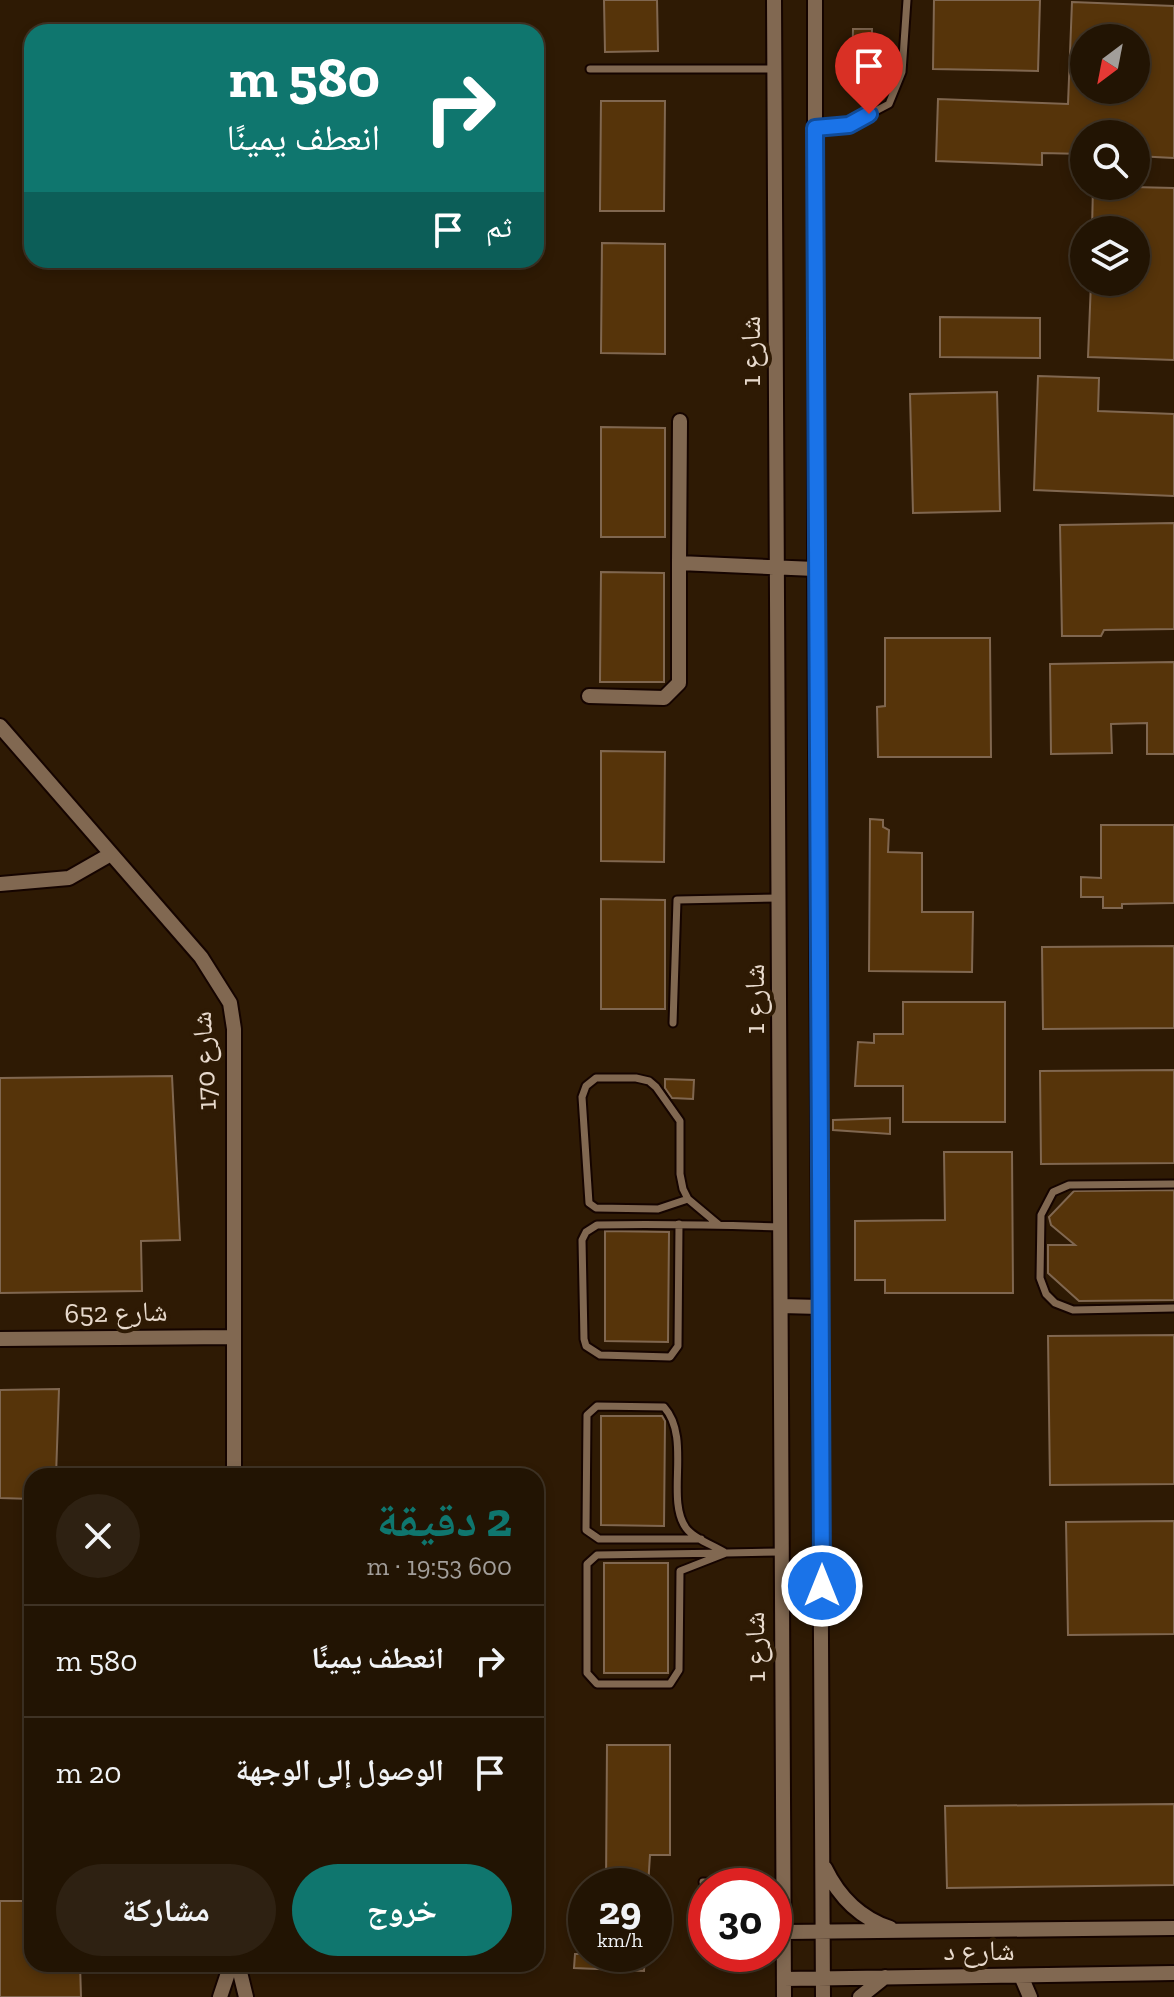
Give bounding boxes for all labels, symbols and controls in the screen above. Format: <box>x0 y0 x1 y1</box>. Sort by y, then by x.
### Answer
north arrow <box>1070 24 1150 104</box>
map controls <box>1070 24 1150 296</box>
pin <box>835 32 903 114</box>
text: 580 m <box>229 44 380 111</box>
icon: arrive <box>847 44 891 88</box>
icon: right <box>408 56 512 160</box>
text: انعطف يمينًا <box>227 116 380 159</box>
button: search <box>1070 120 1150 200</box>
icon: arrive <box>426 208 470 252</box>
text: ثم <box>486 209 512 245</box>
button: layers <box>1070 216 1150 296</box>
street label: شارع 1 <box>734 316 768 386</box>
street label: شارع 1 <box>738 964 772 1034</box>
street label: شارع 170 <box>185 1011 224 1111</box>
street label: شارع 652 <box>64 1295 168 1330</box>
text: 2 دقيقة <box>376 1491 512 1548</box>
button: close <box>56 1494 140 1578</box>
position arrow <box>780 1544 864 1628</box>
text: 600 m · 19:53 <box>367 1550 512 1582</box>
street label: شارع 1 <box>738 1612 773 1682</box>
icon: right <box>468 1639 512 1683</box>
text: انعطف يمينًا <box>311 1640 444 1676</box>
text: 580 m <box>56 1643 137 1679</box>
icon: arrive <box>468 1751 512 1795</box>
text: الوصول إلى الوجهة <box>236 1752 444 1788</box>
text: 20 m <box>56 1755 121 1791</box>
button: مشاركة <box>56 1864 276 1956</box>
button: خروج <box>292 1864 512 1956</box>
speed limit sign: 30 <box>688 1868 792 1972</box>
text: 29 <box>599 1886 641 1934</box>
text: km/h <box>597 1928 643 1952</box>
street label: شارع د <box>943 1934 1015 1968</box>

